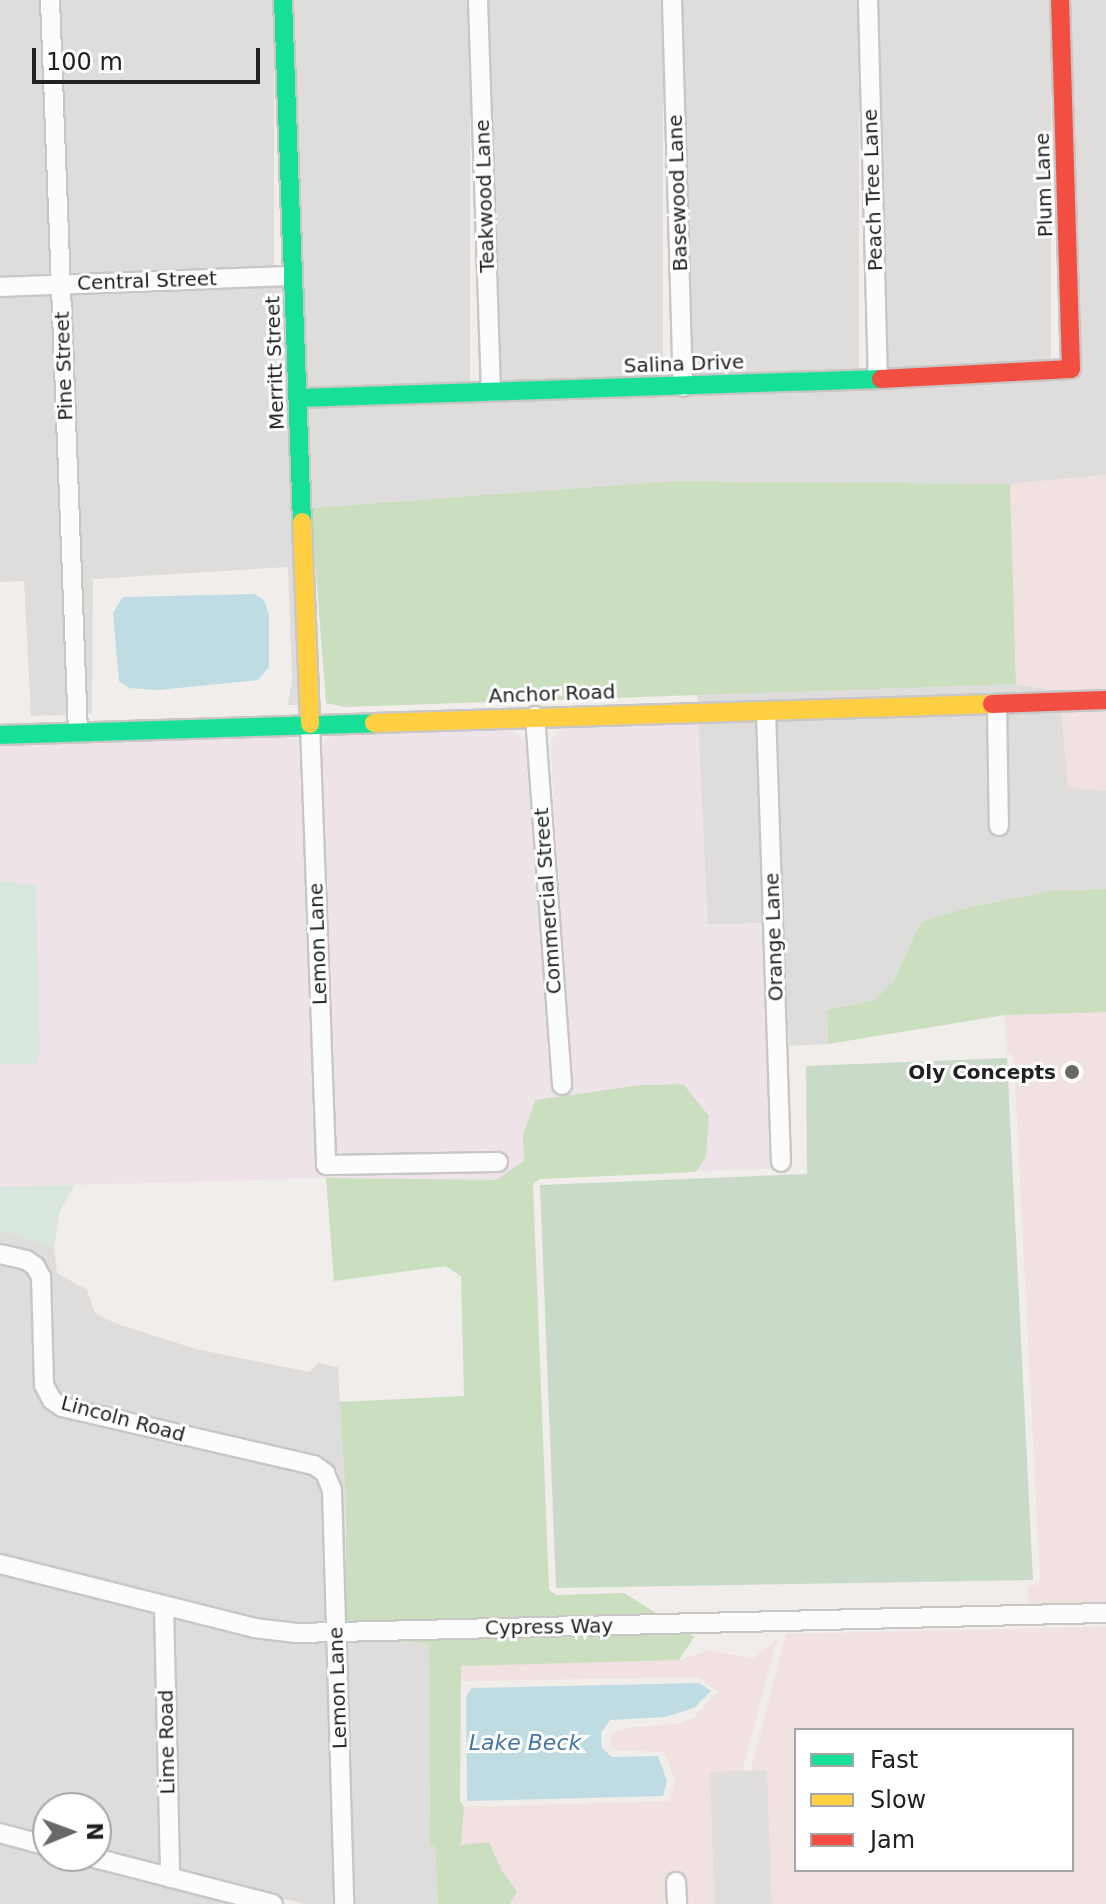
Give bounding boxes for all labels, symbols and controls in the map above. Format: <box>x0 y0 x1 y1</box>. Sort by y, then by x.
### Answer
scale bar <box>36 32 264 82</box>
text: 100 m <box>46 48 123 76</box>
street label: Peach Tree Lane <box>858 108 888 272</box>
street label: Basewood Lane <box>663 114 693 272</box>
street label: Teakwood Lane <box>470 119 500 273</box>
street label: Plum Lane <box>1030 132 1058 238</box>
street label: Central Street <box>77 267 217 295</box>
street label: Merritt Street <box>261 296 289 430</box>
street label: Pine Street <box>50 311 78 421</box>
street label: Salina Drive <box>623 350 745 378</box>
street label: Anchor Road <box>488 680 616 708</box>
street label: Commercial Street <box>530 807 566 995</box>
street label: Orange Lane <box>760 872 788 1002</box>
street label: Lemon Lane <box>304 883 332 1005</box>
place label: Oly Concepts <box>908 1060 1056 1084</box>
marker: Oly Concepts <box>1063 1063 1081 1081</box>
street label: Lincoln Road <box>58 1391 188 1447</box>
street label: Cypress Way <box>485 1614 613 1640</box>
street label: Lemon Lane <box>324 1627 352 1749</box>
street label: Lime Road <box>154 1689 180 1795</box>
legend <box>794 1728 1074 1872</box>
water label: Lake Beck <box>469 1730 581 1756</box>
text: Fast <box>870 1746 918 1774</box>
text: Slow <box>870 1786 926 1814</box>
north arrow <box>32 1792 112 1872</box>
text: N <box>82 1822 107 1841</box>
text: Jam <box>870 1826 915 1854</box>

